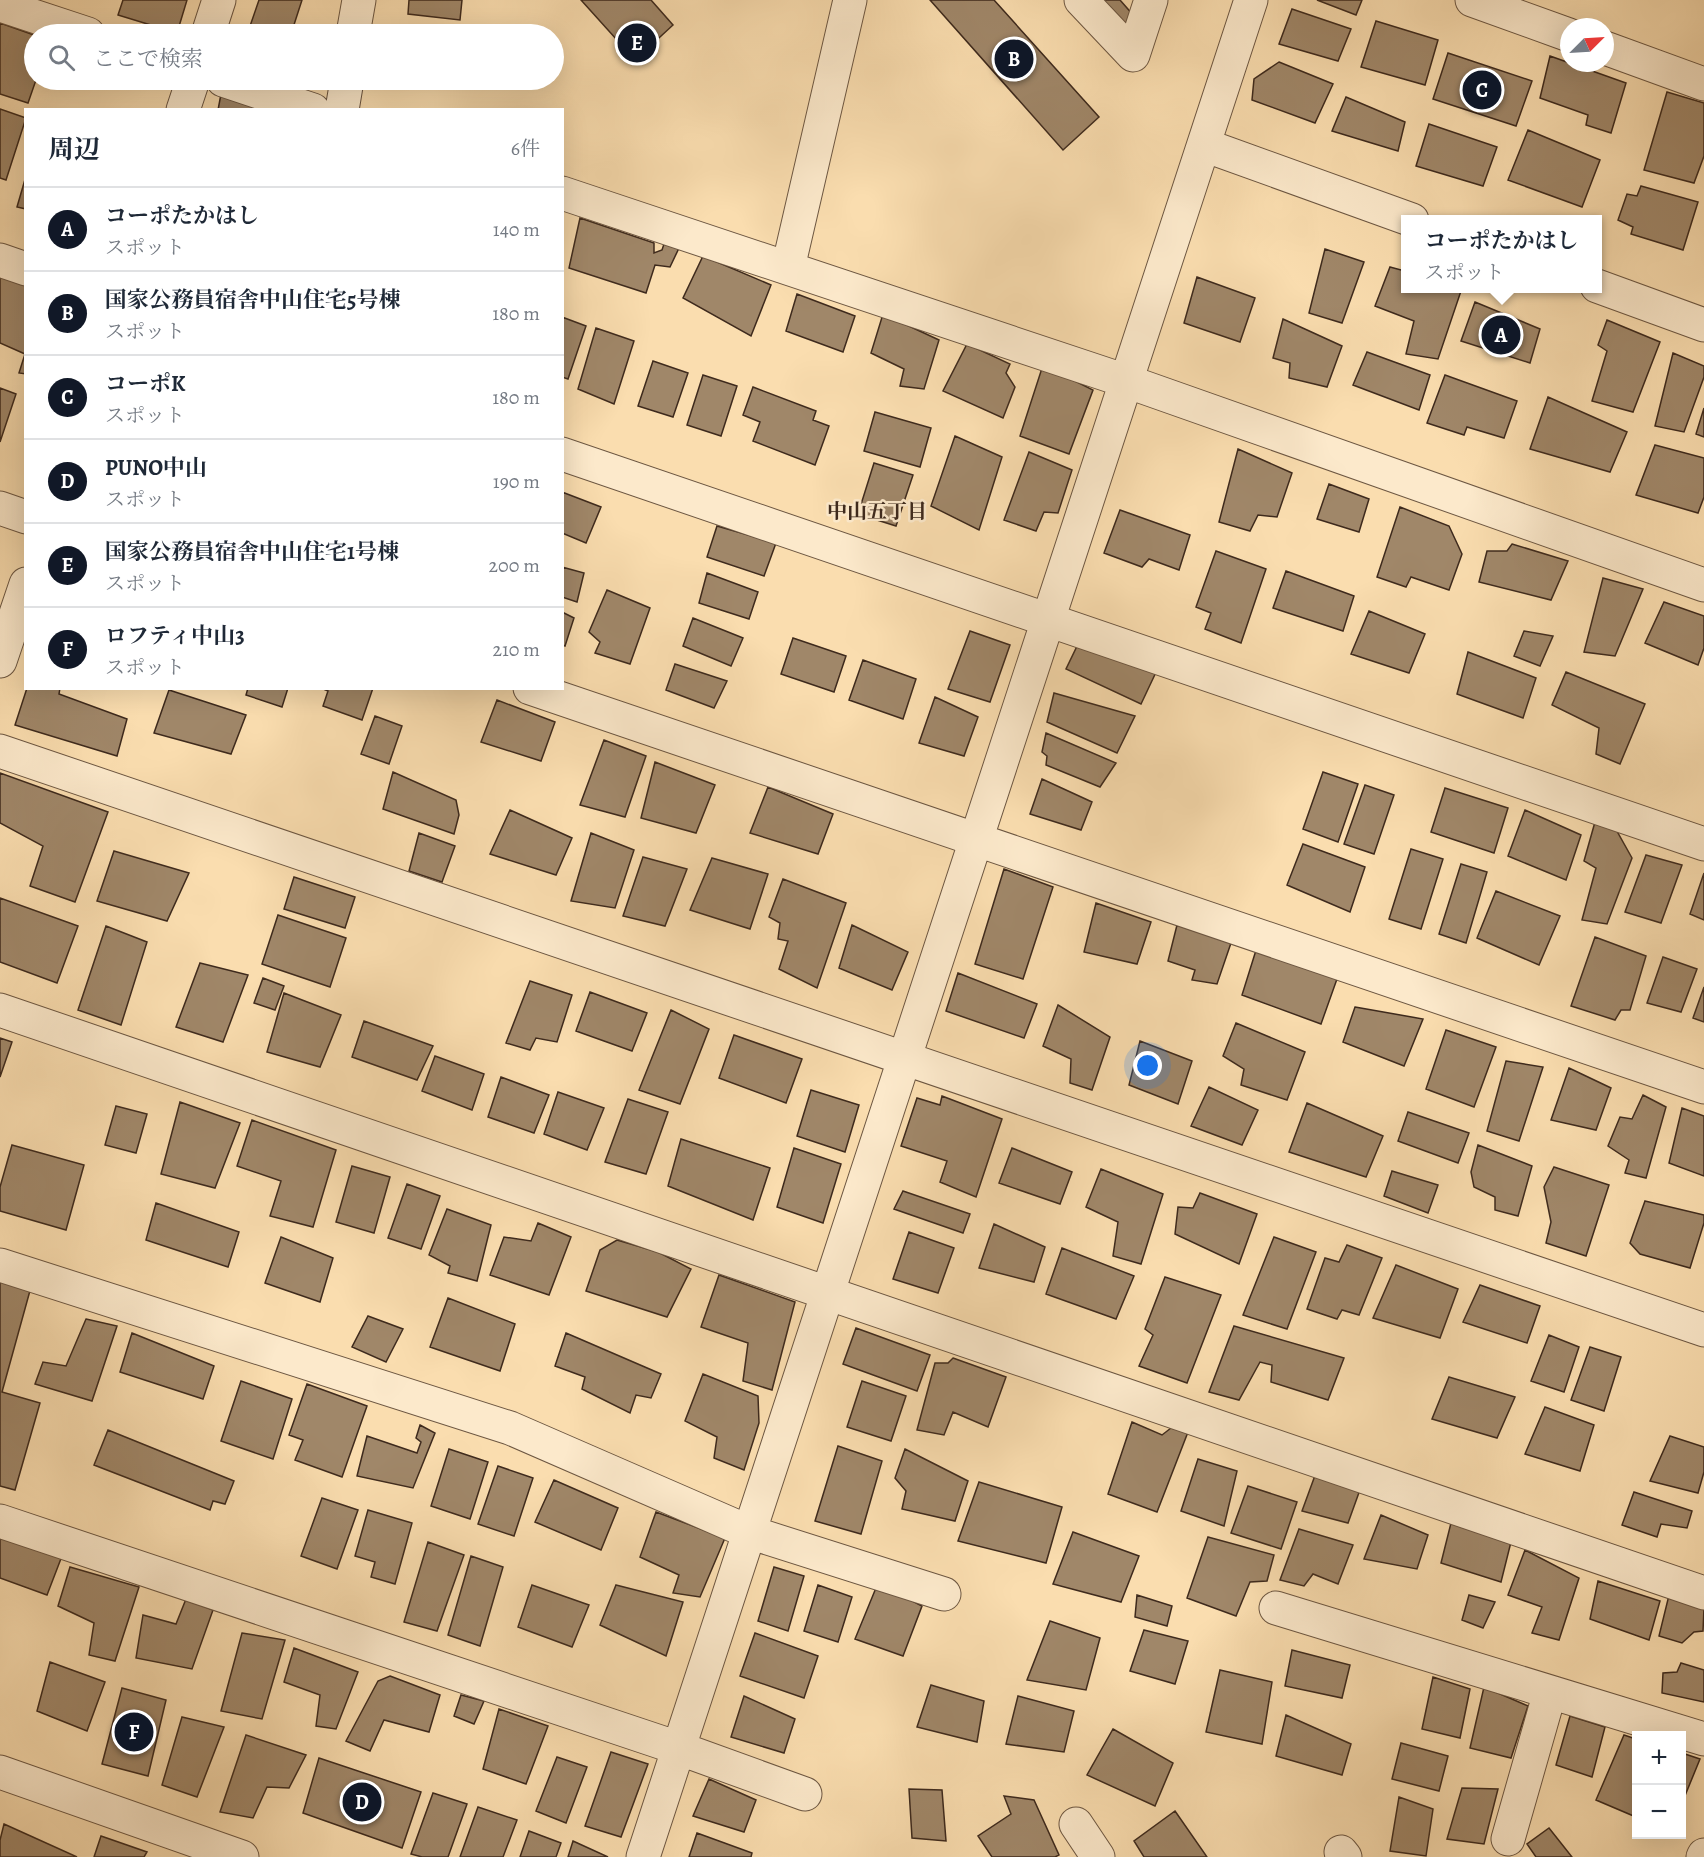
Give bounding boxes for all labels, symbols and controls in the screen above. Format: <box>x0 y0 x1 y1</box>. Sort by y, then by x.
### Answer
north arrow <box>1560 18 1614 72</box>
pin: E <box>618 20 656 66</box>
search box <box>24 24 564 90</box>
pin: B <box>994 36 1034 82</box>
icon: search <box>45 41 78 74</box>
text: ここで検索 <box>93 44 203 74</box>
pin: C <box>1462 68 1502 112</box>
text: 周辺 <box>48 132 100 167</box>
text: 6件 <box>511 135 540 162</box>
text: コーポたかはし <box>105 201 259 231</box>
popup <box>1401 215 1602 293</box>
text: A <box>61 216 74 243</box>
text: 140 m <box>493 216 540 243</box>
text: コーポたかはし <box>1424 226 1579 256</box>
text: スポット <box>105 234 185 261</box>
text: スポット <box>1424 259 1504 286</box>
text: 国家公務員宿舎中山住宅5号棟 <box>105 285 400 315</box>
text: B <box>61 300 74 327</box>
text: 180 m <box>492 300 540 327</box>
pin: A <box>1482 312 1520 358</box>
text: スポット <box>105 318 185 345</box>
text: コーポK <box>105 369 185 399</box>
text: C <box>61 384 74 411</box>
text: 180 m <box>492 384 540 411</box>
text: スポット <box>105 402 185 429</box>
text: PUNO中山 <box>105 453 207 483</box>
text: D <box>61 468 74 495</box>
text: 190 m <box>493 468 540 495</box>
text: スポット <box>105 486 185 513</box>
district label: 中山五丁目 <box>827 498 927 525</box>
text: 国家公務員宿舎中山住宅1号棟 <box>105 537 399 567</box>
text: E <box>62 552 73 579</box>
text: 200 m <box>489 552 540 579</box>
text: スポット <box>105 570 185 597</box>
text: ロフティ中山3 <box>105 621 245 651</box>
text: F <box>62 636 73 663</box>
text: 210 m <box>492 636 540 663</box>
text: スポット <box>105 654 185 681</box>
your location <box>1133 1051 1162 1080</box>
pin: F <box>114 1710 154 1754</box>
map controls <box>1632 1731 1686 1839</box>
button: + <box>1632 1731 1686 1785</box>
pin: D <box>342 1780 382 1824</box>
button: − <box>1632 1785 1686 1839</box>

